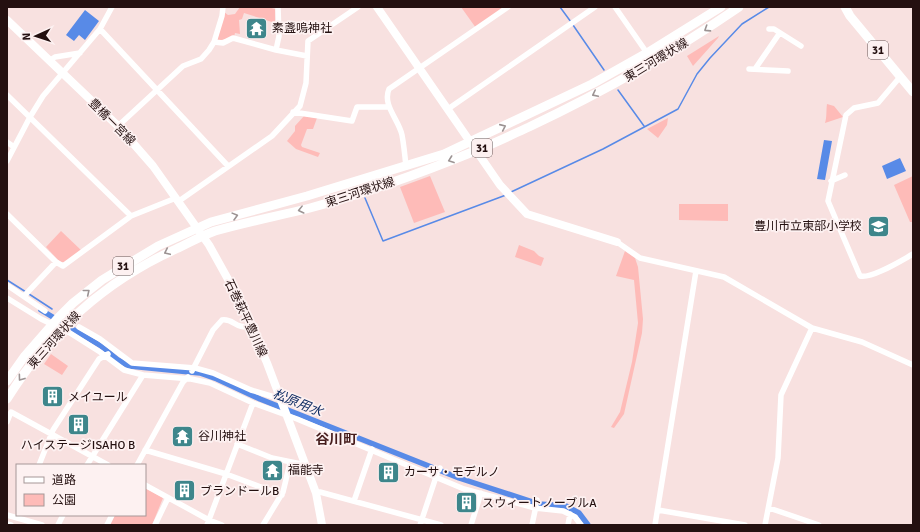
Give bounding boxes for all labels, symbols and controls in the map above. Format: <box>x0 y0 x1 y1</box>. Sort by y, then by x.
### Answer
temple icon: 素盞嗚神社 <box>243 15 269 41</box>
north arrow <box>16 16 56 56</box>
place label: 素盞嗚神社 <box>272 21 332 36</box>
one-way arrow <box>704 24 711 32</box>
text: N <box>20 32 33 41</box>
street label: 東三河環状線 <box>622 35 691 85</box>
road number: 31 <box>868 41 888 59</box>
one-way arrow <box>591 89 599 97</box>
street label: 豊橋一宮線 <box>85 96 138 149</box>
one-way arrow <box>500 123 507 131</box>
road number: 31 <box>472 139 492 157</box>
one-way arrow <box>448 155 455 164</box>
street label: 東三河環状線 <box>324 174 397 211</box>
one-way arrow <box>298 205 305 214</box>
one-way arrow <box>231 212 238 221</box>
school or university icon: 豊川市立東部小学校 <box>865 213 891 239</box>
place label: 豊川市立東部小学校 <box>754 219 862 234</box>
one-way arrow <box>164 248 171 256</box>
road number: 31 <box>113 257 133 275</box>
street label: 石巻萩平豊川線 <box>221 277 270 359</box>
one-way arrow <box>82 290 89 297</box>
street label: 東三河環状線 <box>25 309 84 372</box>
one-way arrow <box>18 374 25 381</box>
building icon: メイユール <box>40 384 66 410</box>
water label: 松原用水 <box>271 386 327 421</box>
place label: メイユール <box>68 390 128 405</box>
building icon: ハイステージISAHO B <box>65 411 91 437</box>
temple icon: 谷川神社 <box>169 423 195 449</box>
place label: 谷川神社 <box>198 429 246 444</box>
district label: 谷川町 <box>315 431 357 448</box>
place label: ハイステージISAHO B <box>21 438 135 453</box>
temple icon: 福能寺 <box>260 457 286 483</box>
building icon: カーサ・モデルノ <box>376 459 402 485</box>
place label: 福能寺 <box>288 463 324 478</box>
legend <box>16 464 146 516</box>
place label: カーサ・モデルノ <box>404 465 500 480</box>
text: 道路 <box>52 473 76 488</box>
building icon: ブランドールB <box>171 478 197 504</box>
place label: ブランドールB <box>200 484 279 499</box>
building icon: スウィートノーブルA <box>453 490 479 516</box>
text: 公園 <box>52 493 76 508</box>
place label: スウィートノーブルA <box>482 496 597 511</box>

